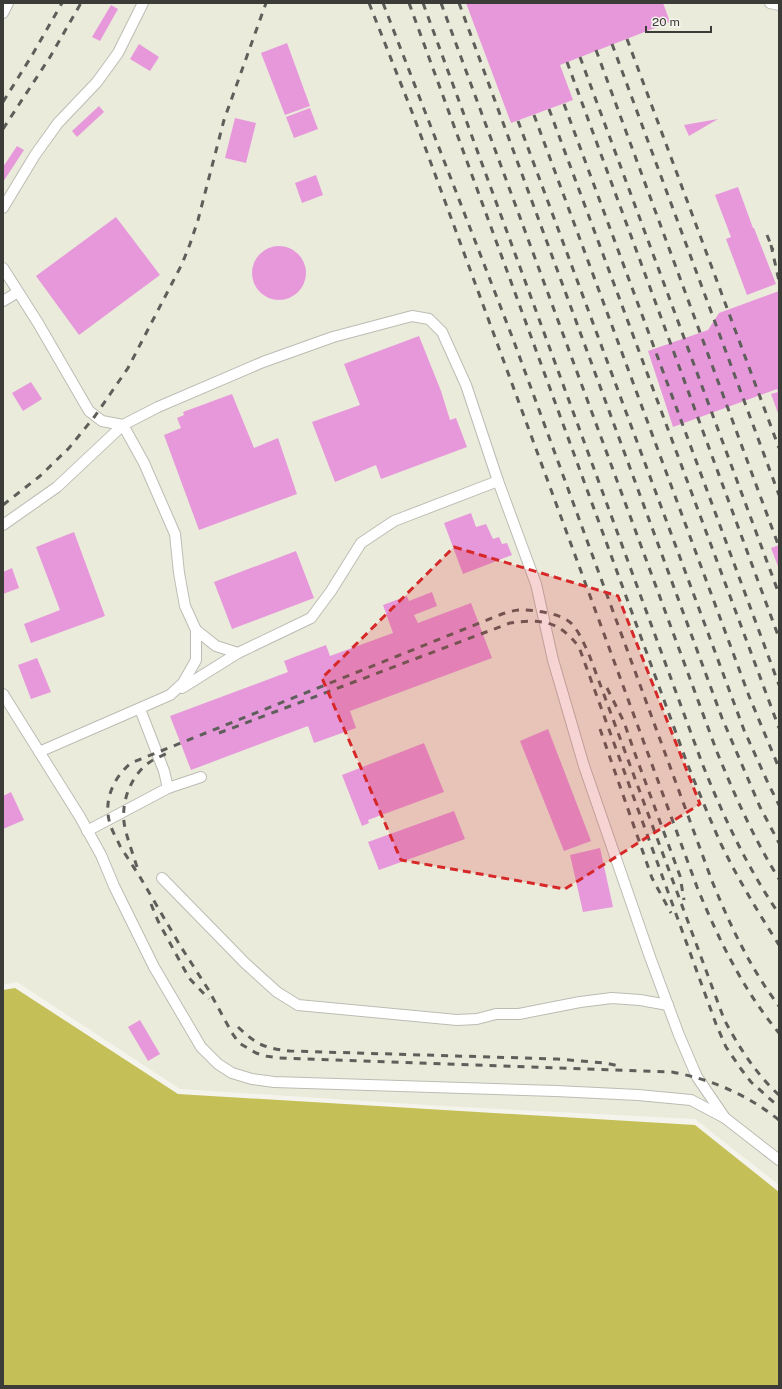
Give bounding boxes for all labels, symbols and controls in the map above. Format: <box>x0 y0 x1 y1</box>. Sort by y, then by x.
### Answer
scale bar <box>646 8 711 34</box>
text: 20 m <box>652 15 680 29</box>

